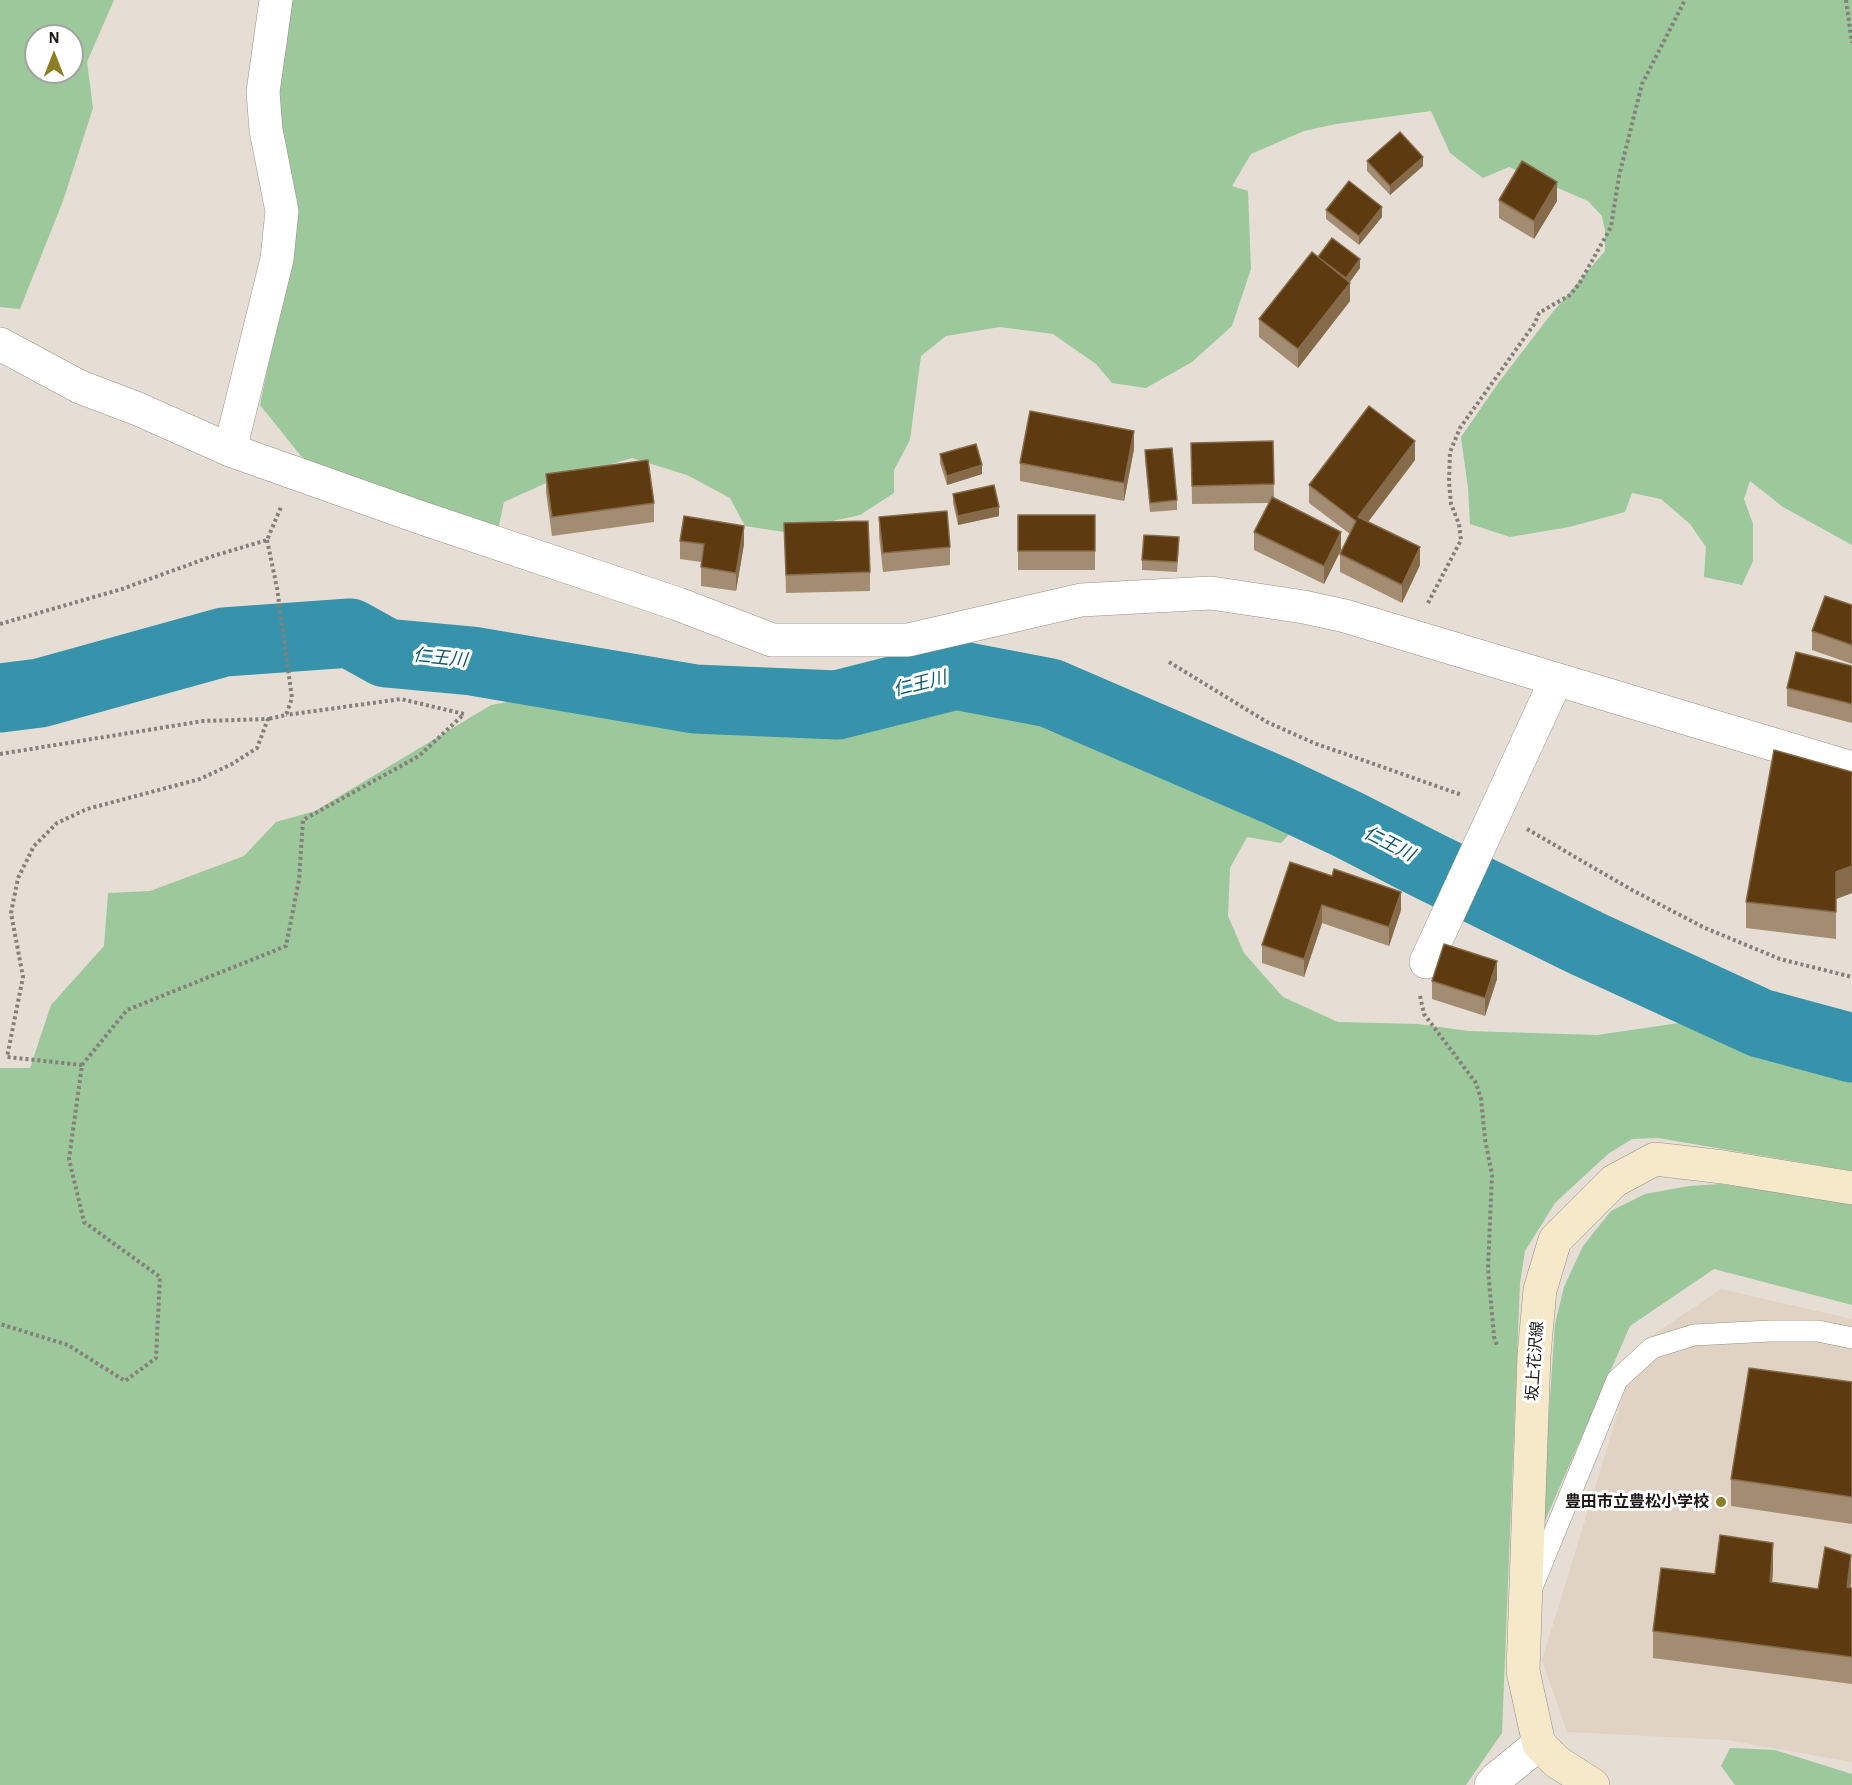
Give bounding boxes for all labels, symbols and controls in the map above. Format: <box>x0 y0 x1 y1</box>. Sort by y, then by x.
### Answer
north arrow <box>24 24 84 84</box>
text: N <box>48 30 60 46</box>
water label: 仁王川 <box>412 644 468 672</box>
water label: 仁王川 <box>891 667 949 701</box>
water label: 仁王川 <box>1360 822 1418 866</box>
street label: 坂上花沢線 <box>1523 1320 1547 1402</box>
place label: 豊田市立豊松小学校 <box>1565 1492 1709 1512</box>
marker: 豊田市立豊松小学校 <box>1714 1495 1728 1509</box>

